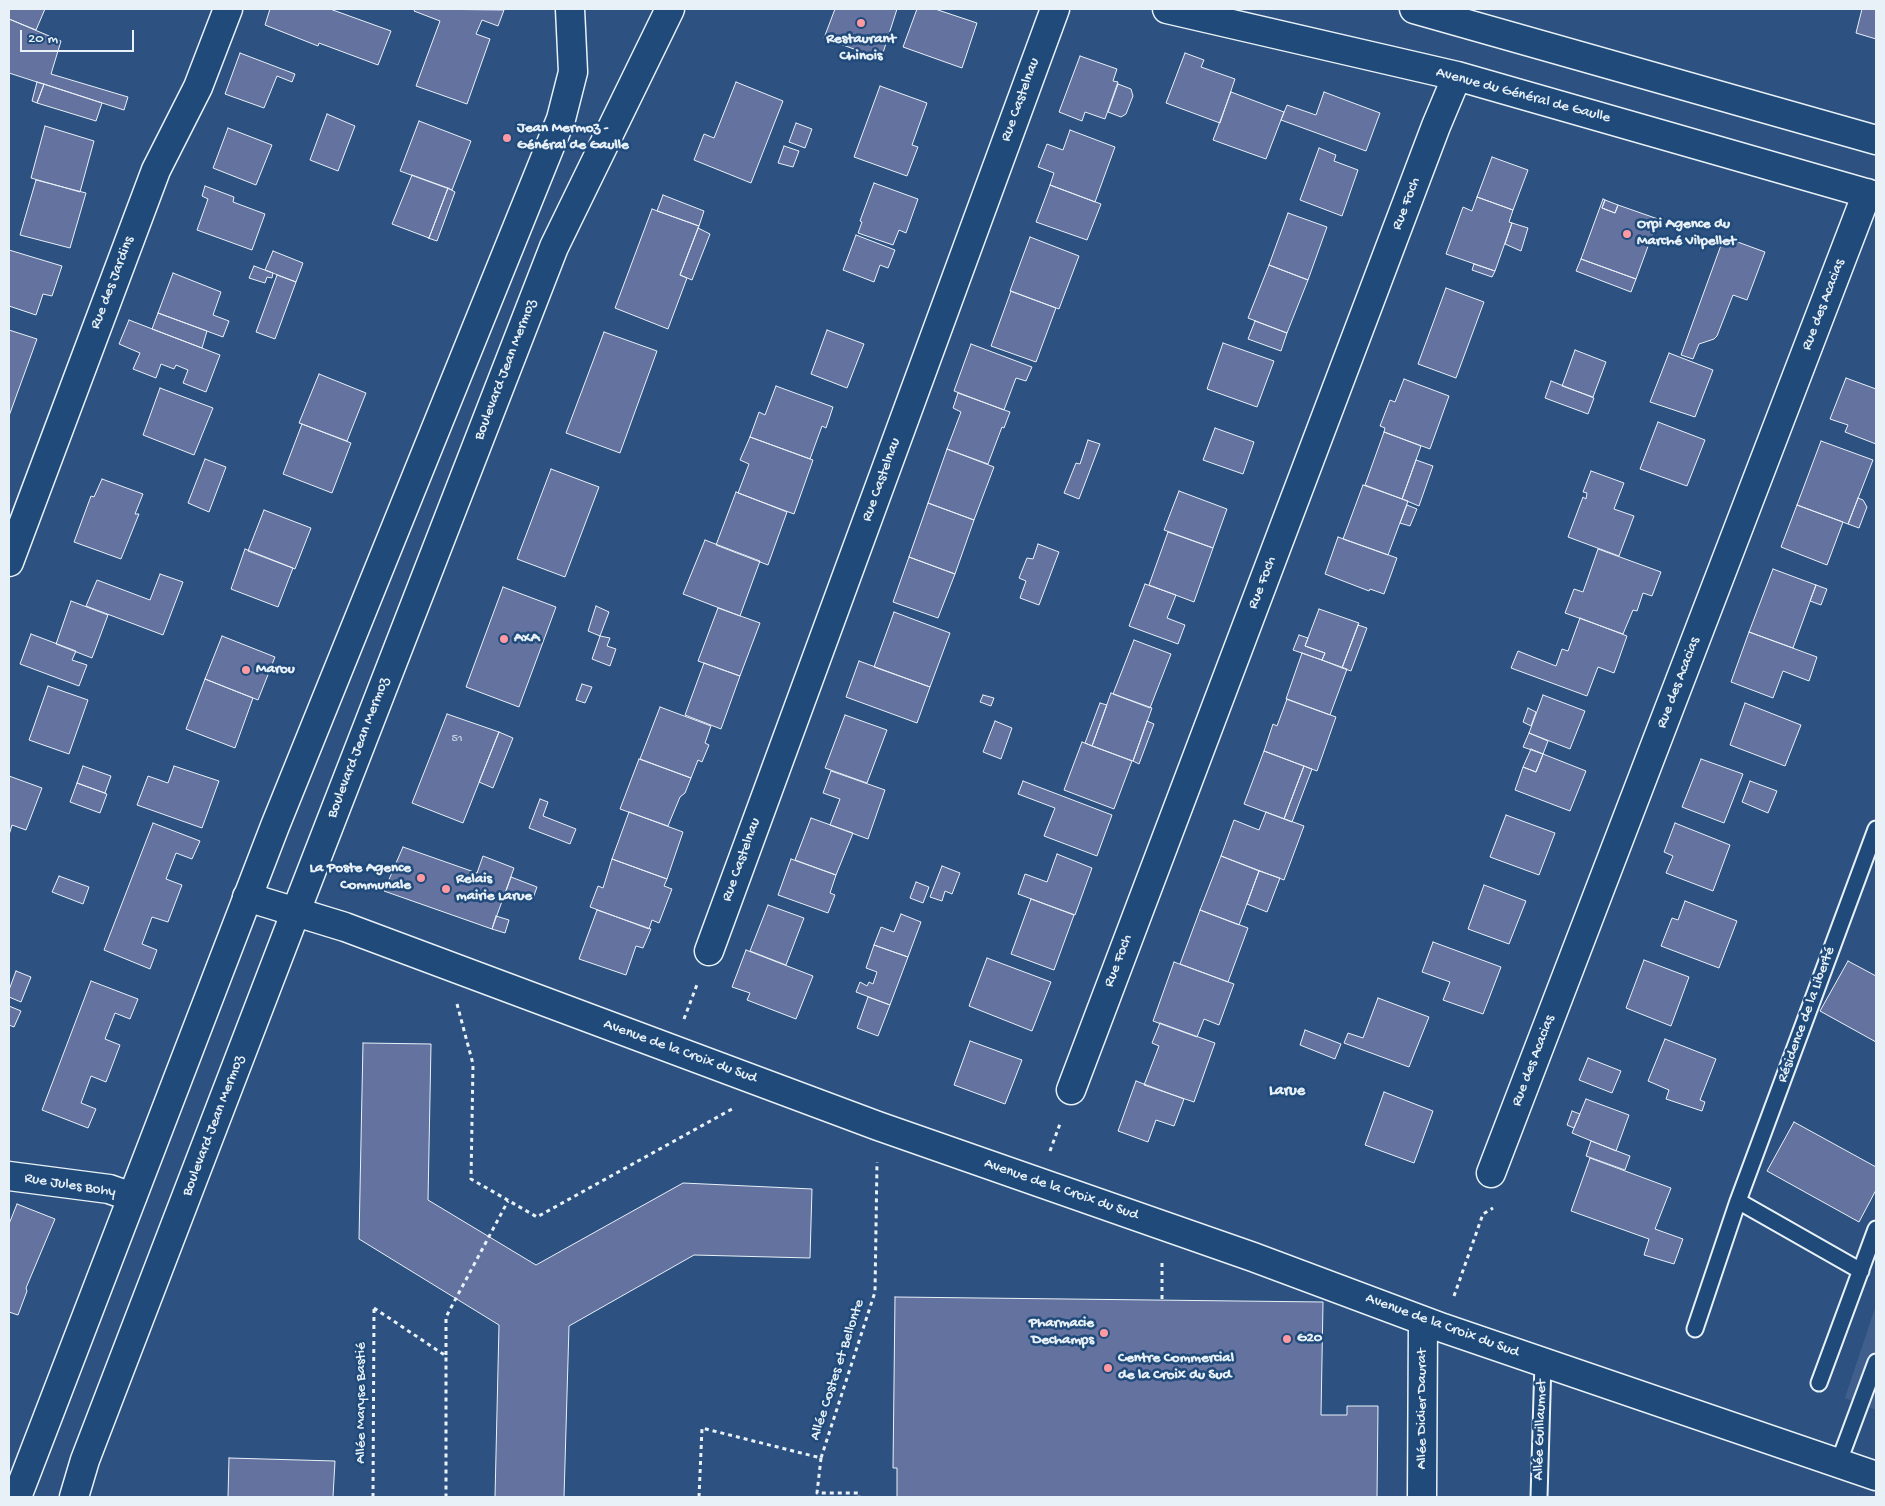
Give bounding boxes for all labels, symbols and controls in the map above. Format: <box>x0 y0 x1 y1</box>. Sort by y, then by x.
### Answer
marker: Restaurant Chinois <box>855 17 867 29</box>
scale bar <box>22 20 136 52</box>
text: 20 m <box>28 30 58 48</box>
place label: Restaurant Chinois <box>826 31 896 66</box>
street label: Rue Castelnau <box>998 56 1044 144</box>
street label: Avenue du Général de Gaulle <box>1434 64 1612 128</box>
place label: Jean Mermoz - Général de Gaulle <box>517 120 629 155</box>
marker: Jean Mermoz - Général de Gaulle <box>501 132 513 144</box>
street label: Rue Foch <box>1389 175 1425 233</box>
place label: Orpi Agence du Marché Vilpellet <box>1637 216 1736 251</box>
marker: Orpi Agence du Marché Vilpellet <box>1621 228 1633 240</box>
street label: Rue des Jardins <box>87 234 139 332</box>
street label: Rue des Acacias <box>1798 257 1850 353</box>
street label: Boulevard Jean Mermoz <box>471 297 541 443</box>
street label: Rue Castelnau <box>859 436 905 524</box>
street label: Rue Foch <box>1245 554 1281 612</box>
place label: AXA <box>514 630 540 648</box>
marker: AXA <box>498 633 510 645</box>
street label: Rue des Acacias <box>1653 635 1705 731</box>
place label: Marou <box>256 661 295 679</box>
marker: Marou <box>240 664 252 676</box>
street label: Boulevard Jean Mermoz <box>324 675 394 821</box>
house number: 51 <box>451 732 463 746</box>
street label: Rue Castelnau <box>719 816 765 904</box>
place label: La Poste Agence Communale <box>310 860 411 895</box>
place label: Relais mairie Larue <box>456 871 532 906</box>
marker: La Poste Agence Communale <box>415 872 427 884</box>
marker: Relais mairie Larue <box>440 883 452 895</box>
street label: Rue Foch <box>1101 932 1137 990</box>
street label: Résidence de la Liberté <box>1774 945 1840 1085</box>
street label: Rue des Acacias <box>1508 1013 1560 1109</box>
street label: Avenue de la Croix du Sud <box>601 1016 759 1088</box>
street label: Boulevard Jean Mermoz <box>179 1053 249 1199</box>
district label: Larue <box>1269 1082 1305 1102</box>
street label: Avenue de la Croix du Sud <box>981 1155 1141 1225</box>
street label: Rue Jules Bohy <box>23 1170 117 1202</box>
street label: Avenue de la Croix du Sud <box>1363 1290 1521 1362</box>
street label: Allée Costes et Bellonte <box>807 1297 869 1443</box>
place label: Pharmacie Dechamps <box>1029 1315 1094 1350</box>
marker: Pharmacie Dechamps <box>1098 1327 1110 1339</box>
place label: G20 <box>1297 1330 1322 1348</box>
marker: G20 <box>1281 1333 1293 1345</box>
street label: Allée Maryse Bastié <box>353 1342 371 1464</box>
street label: Allée Didier Daurat <box>1414 1348 1432 1470</box>
place label: Centre Commercial de la Croix du Sud <box>1118 1350 1234 1385</box>
marker: Centre Commercial de la Croix du Sud <box>1102 1362 1114 1374</box>
street label: Allée Guillaumet <box>1530 1379 1552 1481</box>

